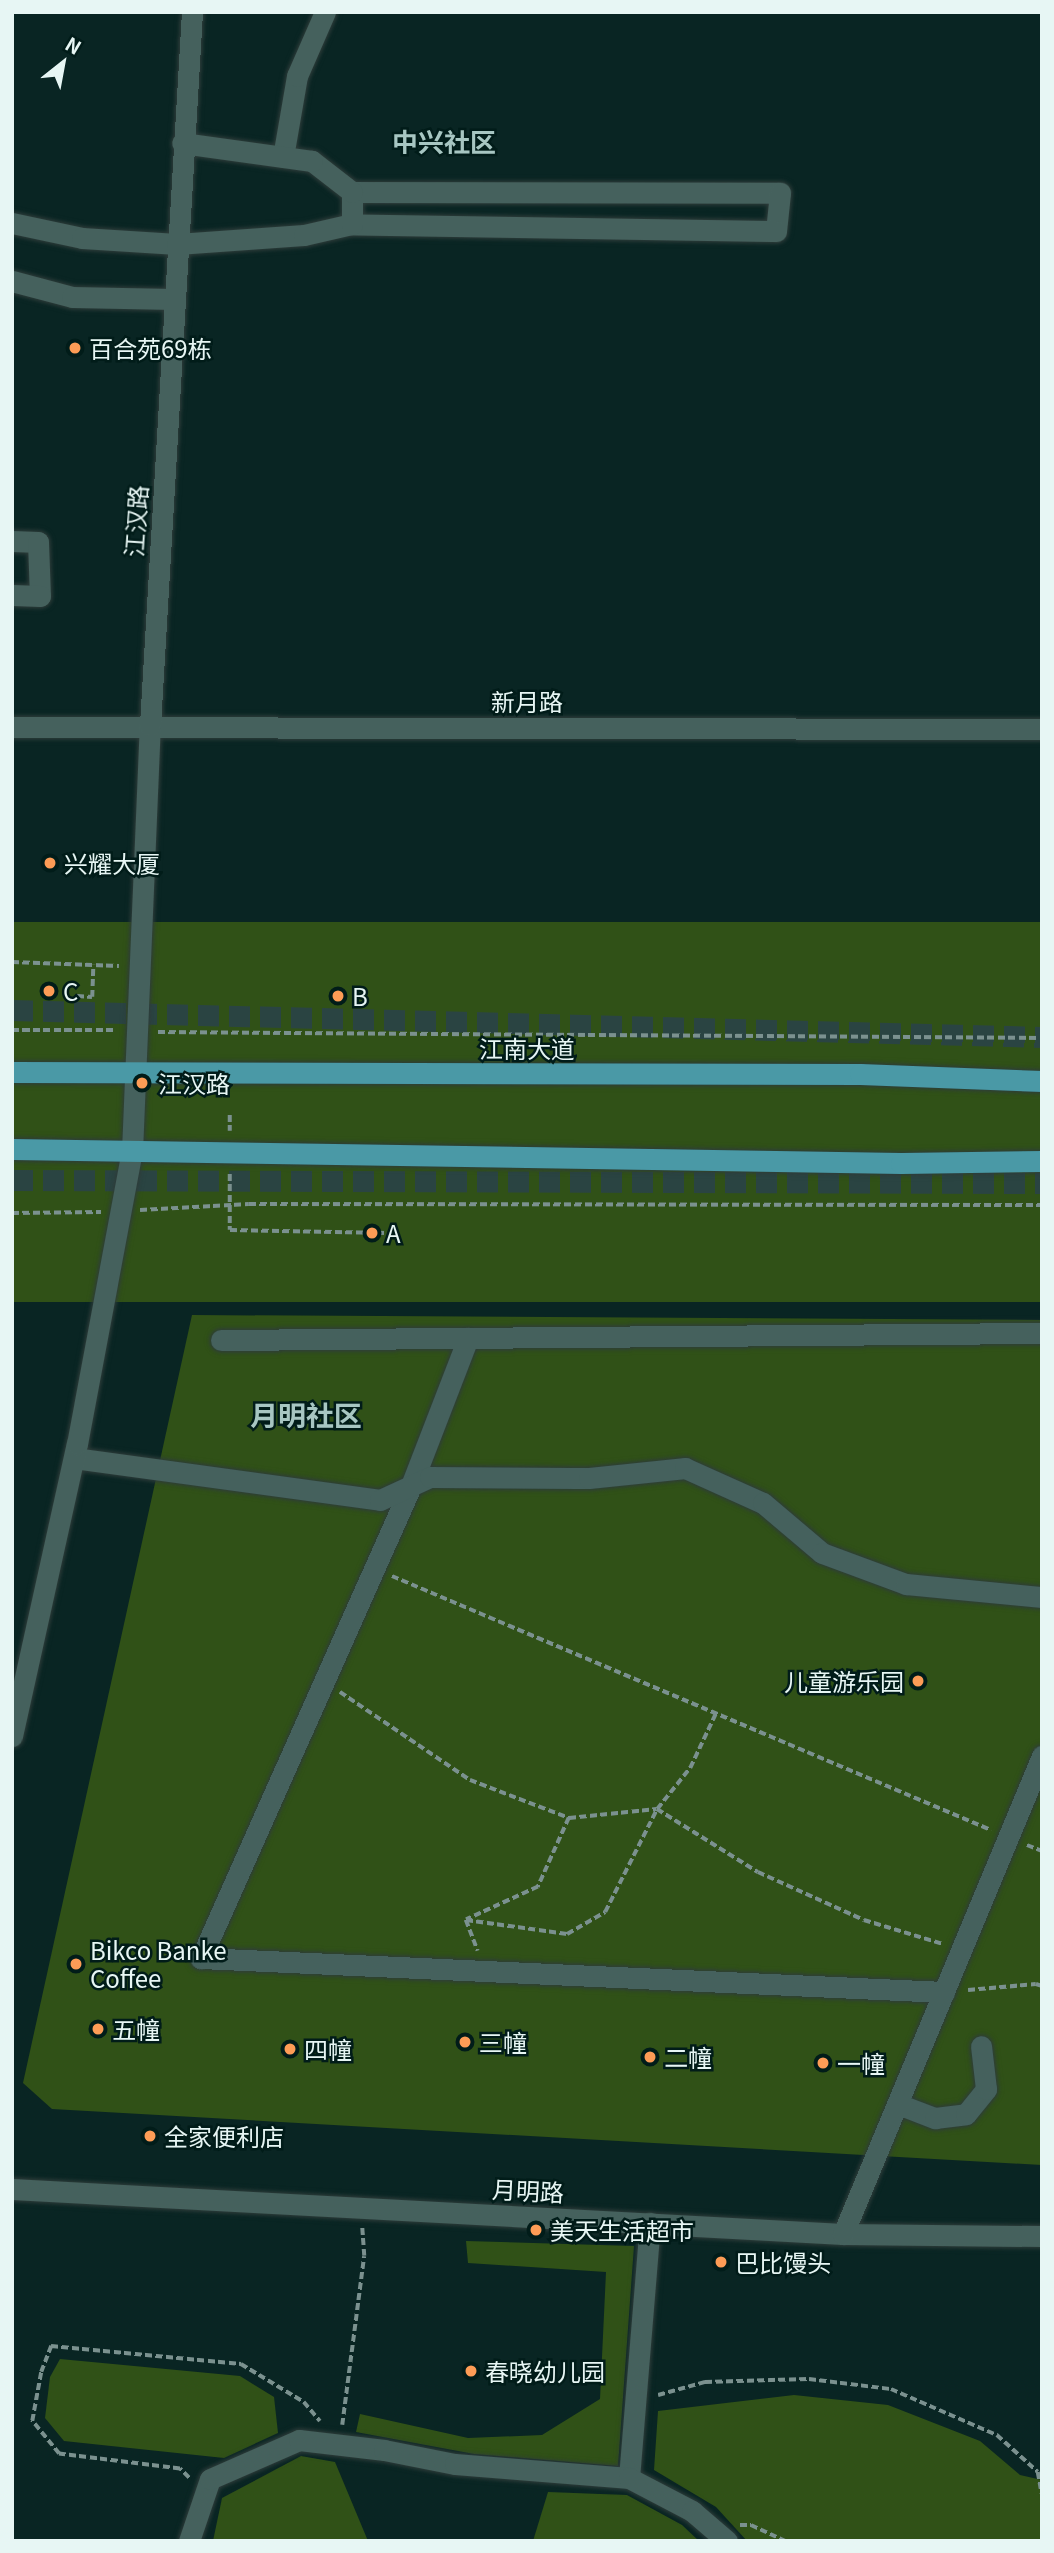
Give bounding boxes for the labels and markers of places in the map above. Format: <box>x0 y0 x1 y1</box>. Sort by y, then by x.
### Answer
place label: 百合苑69栋 <box>89 334 212 362</box>
marker: 百合苑69栋 <box>67 340 83 356</box>
place label: 兴耀大厦 <box>64 849 160 877</box>
marker: 兴耀大厦 <box>42 855 58 871</box>
place label: C <box>63 977 78 1005</box>
place label: B <box>352 982 368 1010</box>
marker: C <box>41 983 57 999</box>
marker: B <box>330 988 346 1004</box>
place label: 江汉路 <box>158 1069 230 1097</box>
marker: 江汉路 <box>132 1073 152 1093</box>
place label: A <box>386 1219 401 1247</box>
marker: A <box>364 1225 380 1241</box>
place label: 儿童游乐园 <box>784 1667 904 1695</box>
marker: 儿童游乐园 <box>910 1673 926 1689</box>
place label: Bikco Banke Coffee <box>90 1936 227 1992</box>
marker: Bikco Banke Coffee <box>68 1956 84 1972</box>
place label: 五幢 <box>112 2015 160 2043</box>
marker: 五幢 <box>90 2021 106 2037</box>
place label: 三幢 <box>479 2028 527 2056</box>
marker: 三幢 <box>457 2034 473 2050</box>
place label: 四幢 <box>304 2035 352 2063</box>
marker: 四幢 <box>282 2041 298 2057</box>
place label: 二幢 <box>664 2043 712 2071</box>
marker: 二幢 <box>642 2049 658 2065</box>
place label: 一幢 <box>837 2049 885 2077</box>
marker: 一幢 <box>815 2055 831 2071</box>
place label: 全家便利店 <box>164 2122 284 2150</box>
marker: 全家便利店 <box>142 2128 158 2144</box>
place label: 美天生活超市 <box>550 2216 694 2244</box>
marker: 美天生活超市 <box>528 2222 544 2238</box>
place label: 巴比馒头 <box>735 2248 831 2276</box>
marker: 巴比馒头 <box>713 2254 729 2270</box>
place label: 春晓幼儿园 <box>485 2357 605 2385</box>
marker: 春晓幼儿园 <box>463 2363 479 2379</box>

